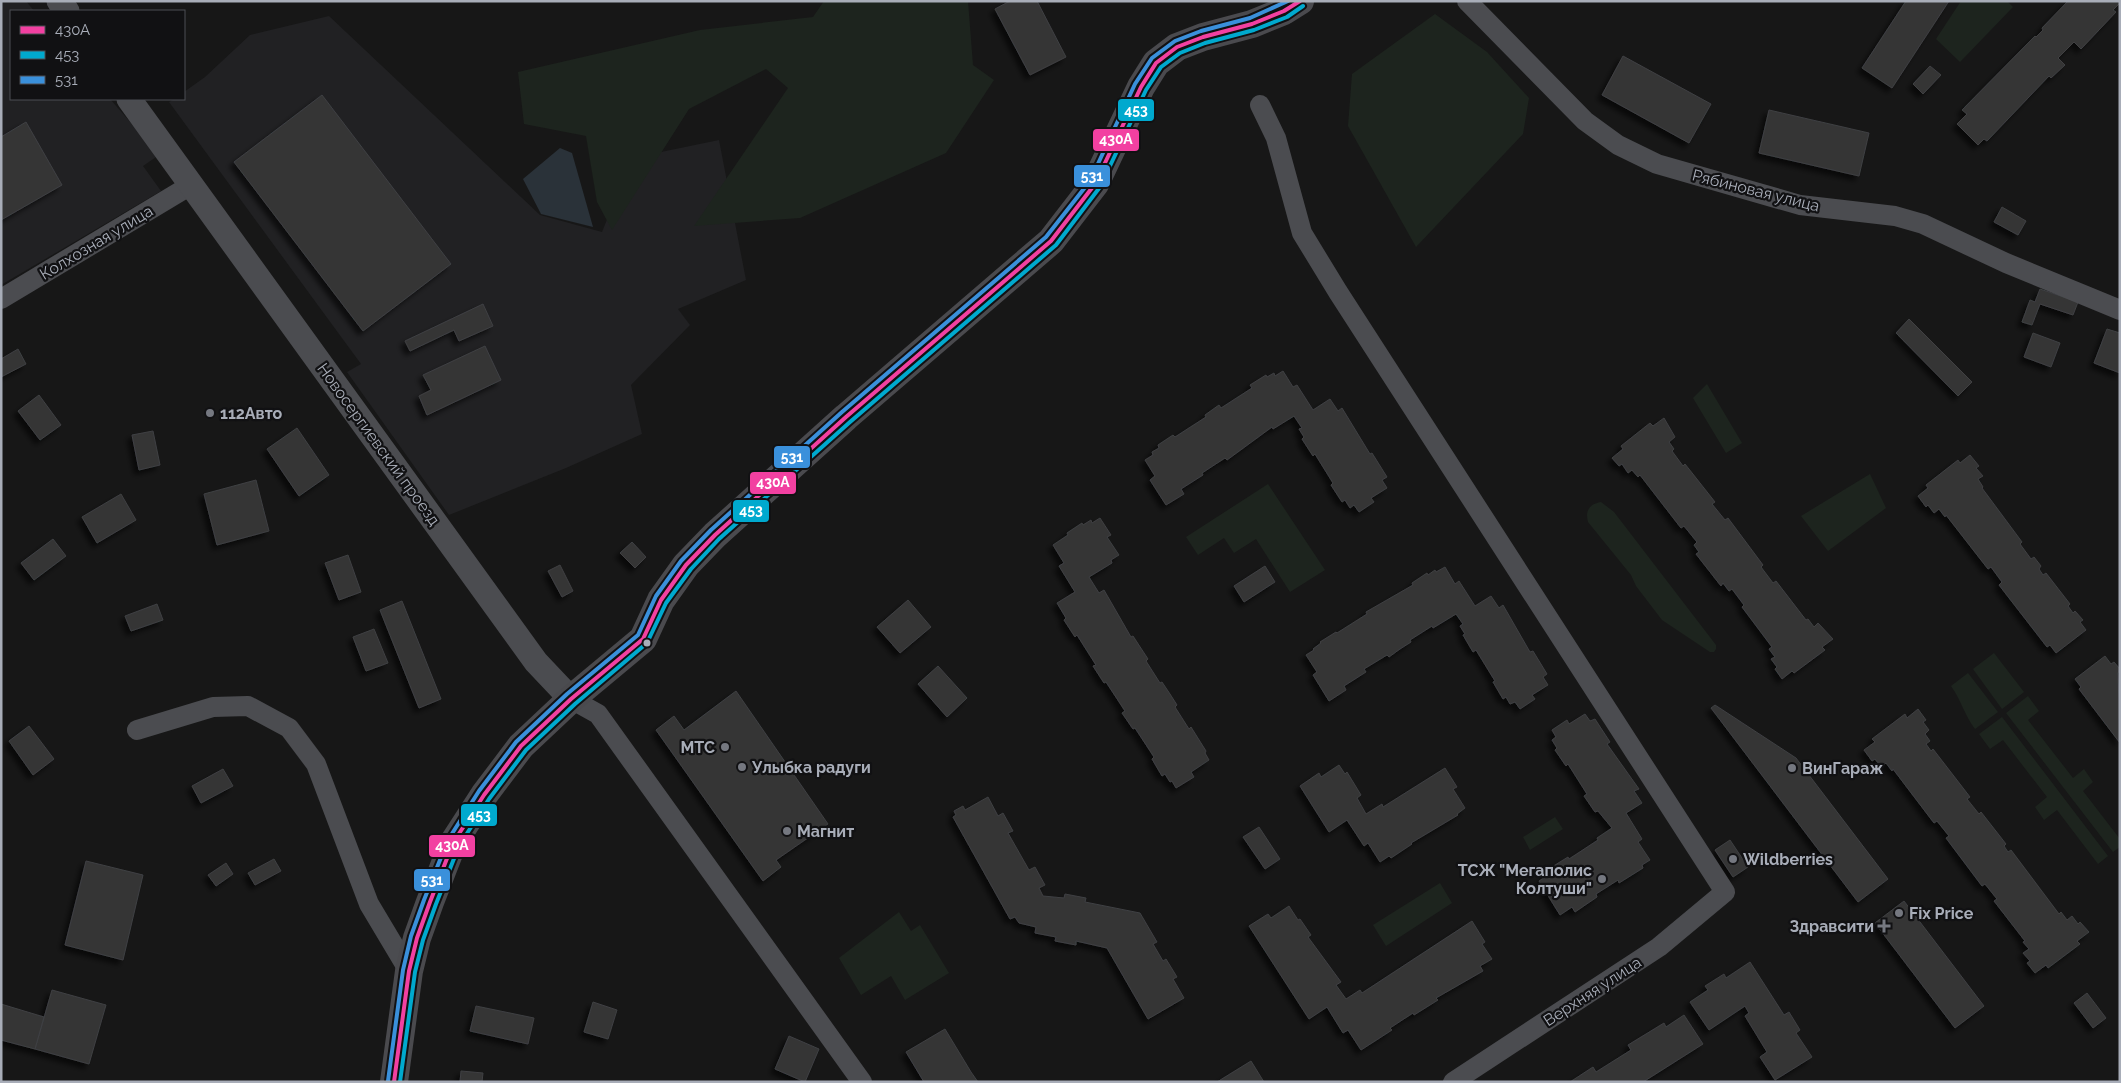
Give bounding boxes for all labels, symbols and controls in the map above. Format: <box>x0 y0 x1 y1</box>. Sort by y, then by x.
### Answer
legend <box>10 10 185 100</box>
text: 430А <box>55 21 90 39</box>
text: 453 <box>55 46 79 64</box>
text: 531 <box>55 71 78 89</box>
line badge: 453 <box>1117 98 1155 122</box>
text: 453 <box>1124 102 1148 118</box>
line badge: 430А <box>1092 128 1140 152</box>
text: 430А <box>1099 131 1133 147</box>
line badge: 531 <box>1073 164 1111 188</box>
street label: Рябиновая улица <box>1690 165 1822 216</box>
text: 531 <box>1081 168 1103 184</box>
street label: Колхозная улица <box>36 201 156 284</box>
street label: Новосергиевский проезд <box>313 359 444 529</box>
place label: 112Авто <box>220 404 283 423</box>
marker: 112Авто <box>204 407 216 419</box>
line badge: 531 <box>773 445 811 469</box>
text: 531 <box>781 449 803 465</box>
line badge: 430А <box>749 471 797 495</box>
text: 430А <box>756 474 790 490</box>
line badge: 453 <box>732 499 770 523</box>
text: 453 <box>739 502 763 518</box>
unlabelled marker <box>642 638 652 648</box>
place label: МТС <box>681 738 715 757</box>
marker: МТС <box>719 741 731 753</box>
place label: Улыбка радуги <box>751 758 871 777</box>
place label: ВинГараж <box>1802 759 1883 778</box>
marker: Улыбка радуги <box>736 761 748 773</box>
marker: ВинГараж <box>1786 762 1798 774</box>
line badge: 453 <box>460 803 498 827</box>
text: 453 <box>467 807 491 823</box>
place label: Магнит <box>797 822 854 841</box>
marker: Магнит <box>781 825 793 837</box>
line badge: 430А <box>428 834 476 858</box>
text: 430А <box>435 837 469 853</box>
place label: Wildberries <box>1743 850 1833 869</box>
marker: Wildberries <box>1727 853 1739 865</box>
place label: ТСЖ "Мегаполис Колтуши" <box>1458 861 1592 898</box>
line badge: 531 <box>413 868 451 892</box>
text: 531 <box>421 872 443 888</box>
marker: ТСЖ "Мегаполис Колтуши" <box>1596 873 1608 885</box>
place label: Fix Price <box>1909 904 1974 923</box>
marker: Fix Price <box>1893 907 1905 919</box>
place label: Здравсити <box>1789 917 1874 936</box>
marker: Здравсити <box>1878 920 1890 932</box>
street label: Верхняя улица <box>1540 953 1645 1030</box>

